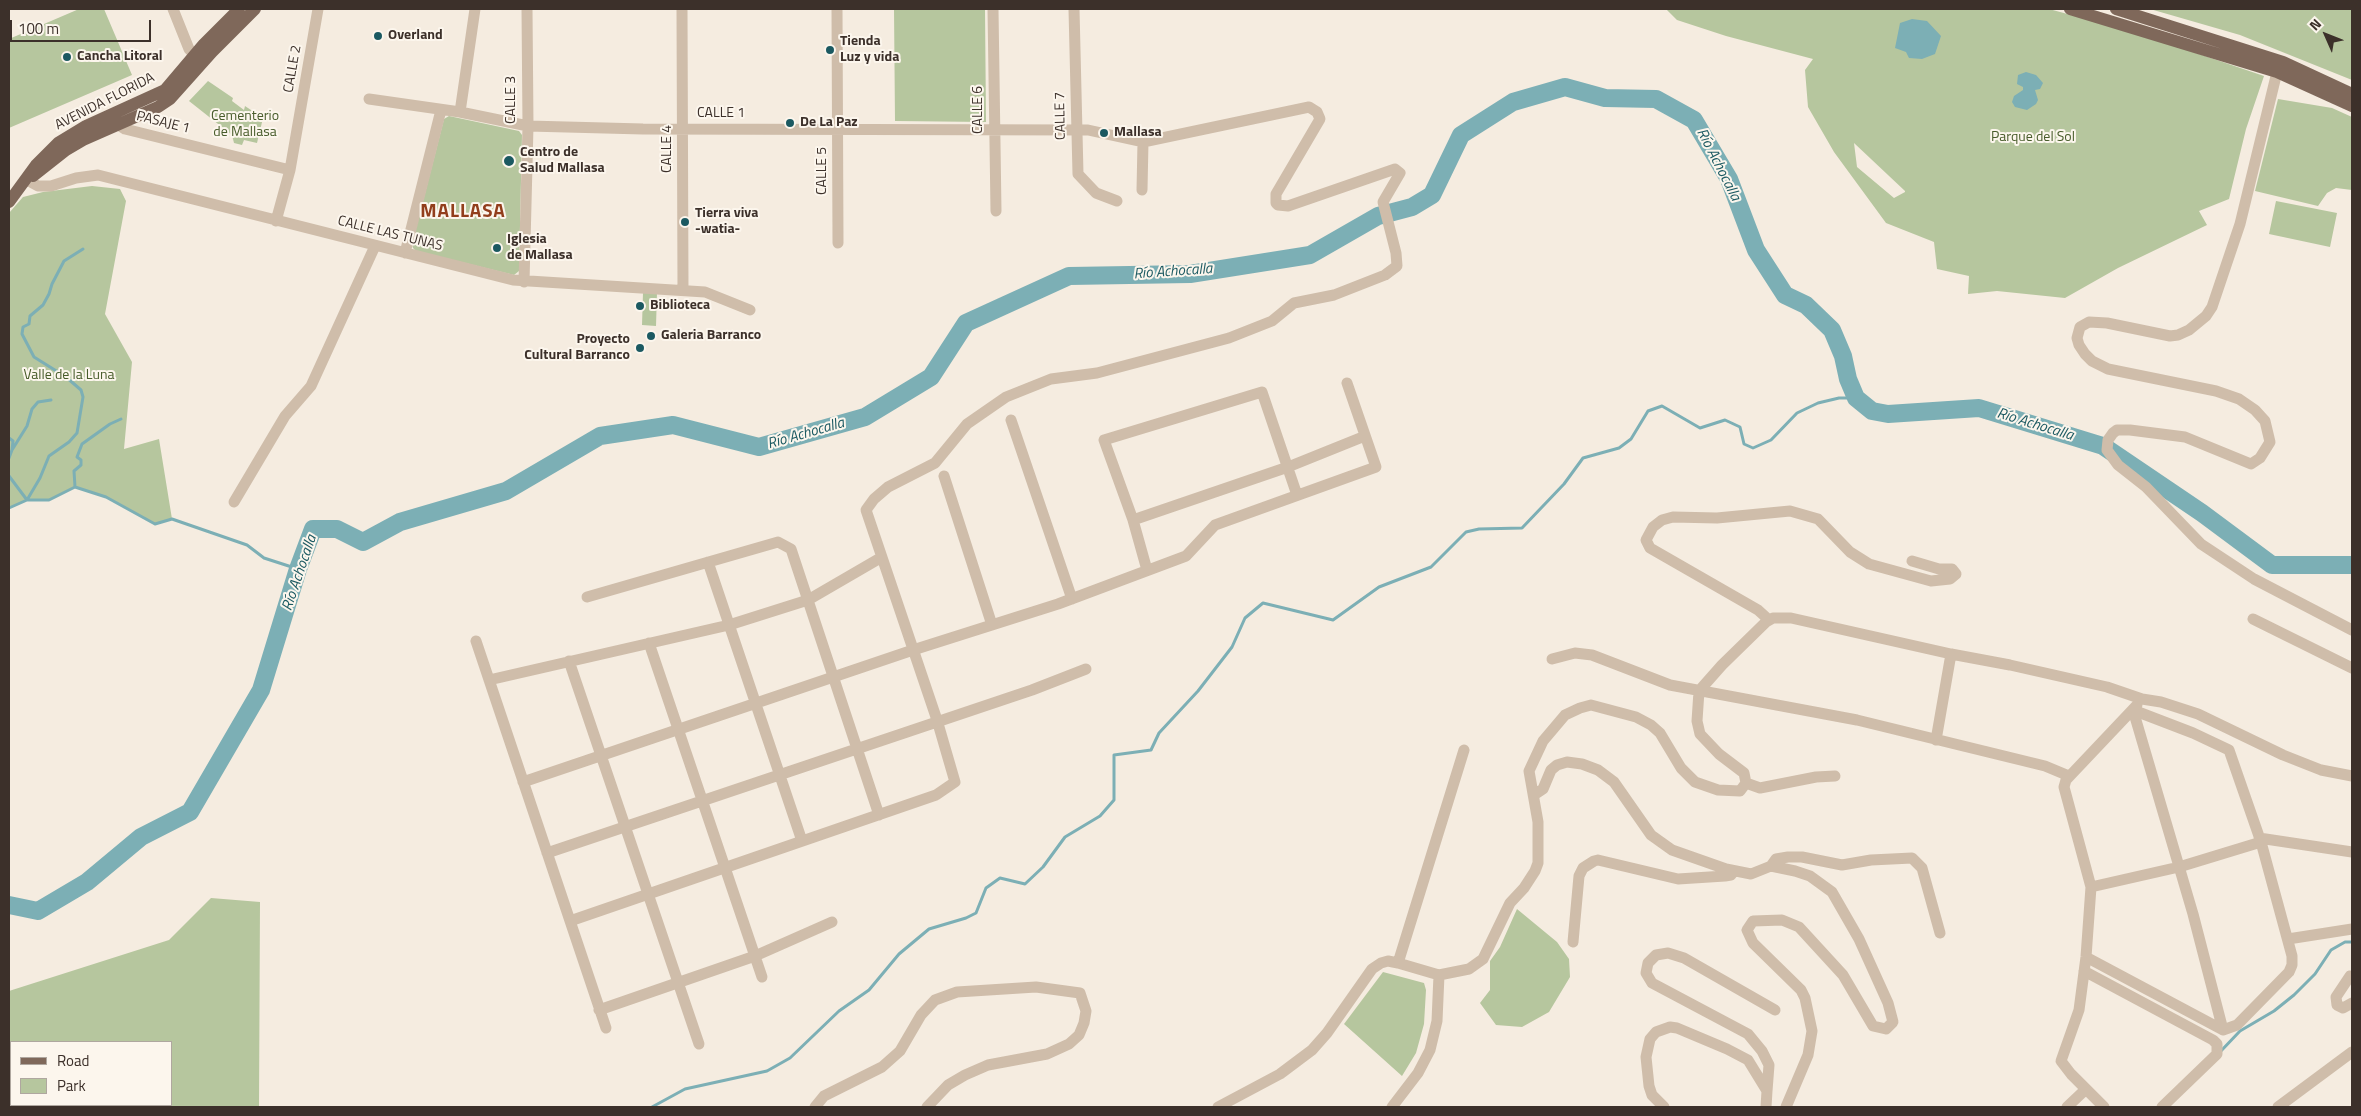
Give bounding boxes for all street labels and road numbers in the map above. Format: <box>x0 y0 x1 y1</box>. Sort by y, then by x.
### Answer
street label: CALLE 2 <box>281 44 305 94</box>
street label: AVENIDA FLORIDA <box>53 70 157 134</box>
street label: CALLE 3 <box>504 76 520 124</box>
street label: CALLE 6 <box>971 86 987 134</box>
street label: CALLE 7 <box>1052 92 1070 140</box>
street label: CALLE 1 <box>697 106 745 122</box>
street label: PASAJE 1 <box>134 108 192 138</box>
street label: CALLE 4 <box>660 125 676 173</box>
street label: CALLE 5 <box>815 147 831 195</box>
street label: CALLE LAS TUNAS <box>336 213 444 255</box>

